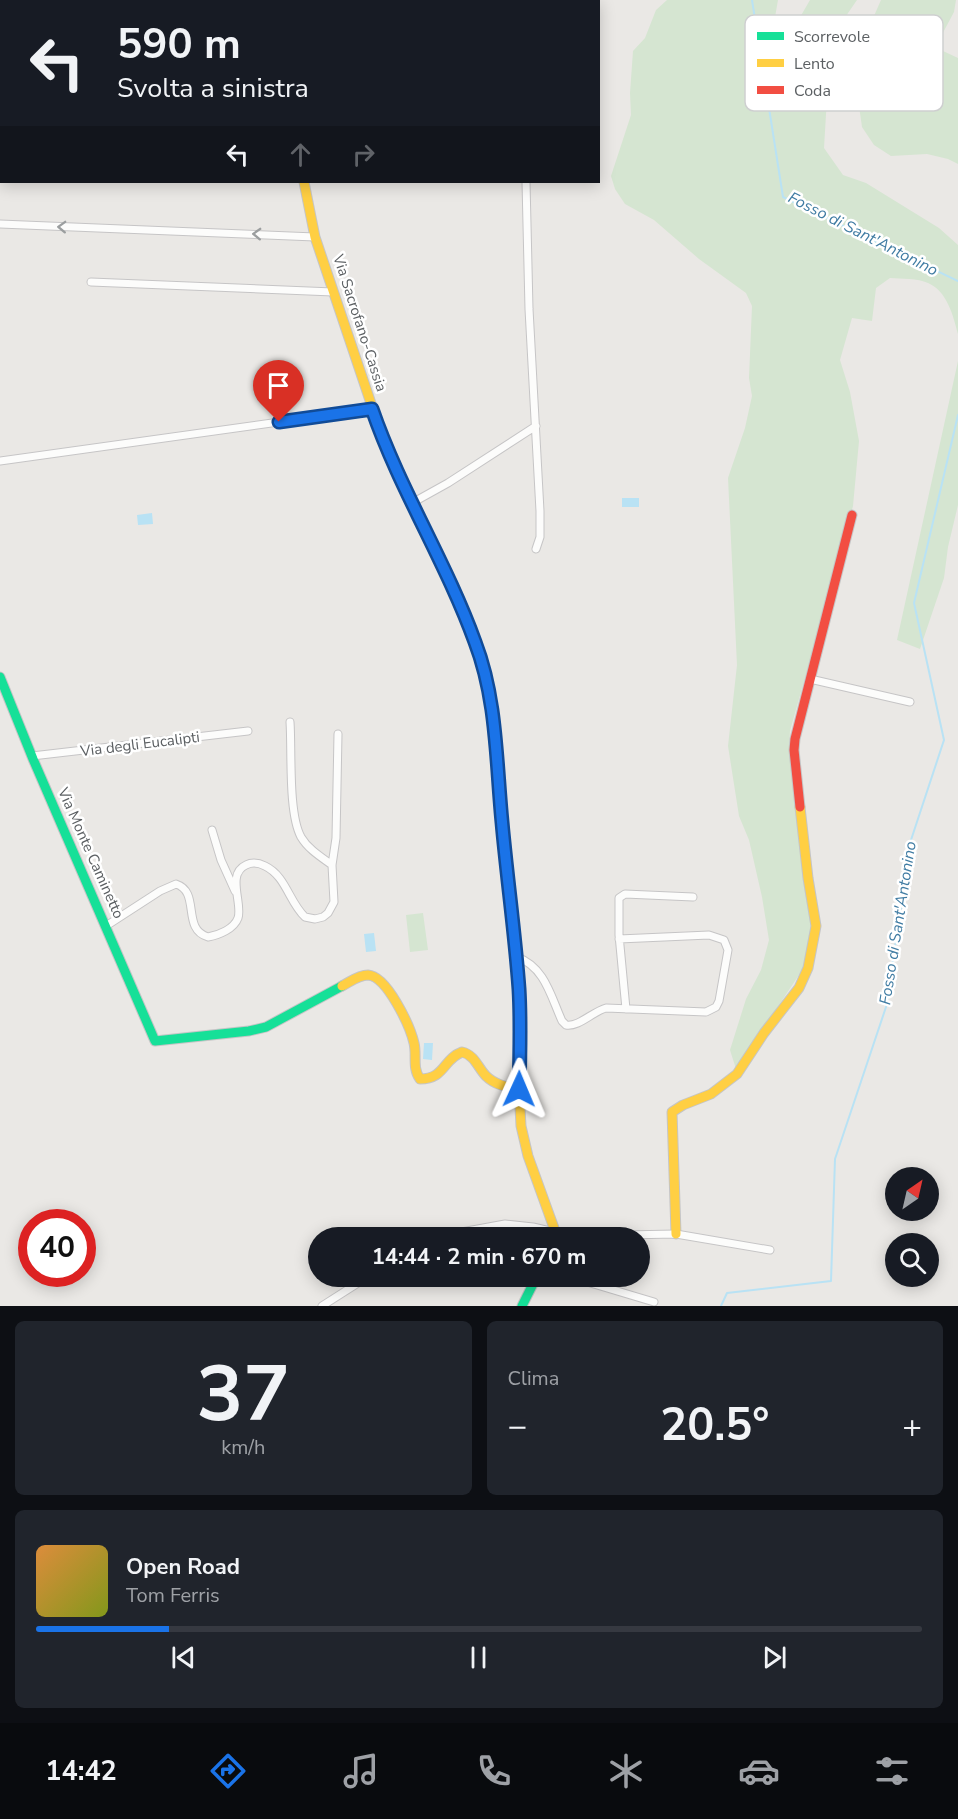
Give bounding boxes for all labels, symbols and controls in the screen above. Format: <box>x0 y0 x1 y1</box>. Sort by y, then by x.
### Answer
legend <box>745 15 943 111</box>
text: 590 m <box>117 16 241 73</box>
icon: left <box>18 24 96 102</box>
text: Scorrevole <box>794 26 870 48</box>
text: Lento <box>794 53 835 75</box>
text: Svolta a sinistra <box>117 70 309 107</box>
text: Coda <box>794 80 831 102</box>
icon: left <box>221 138 254 171</box>
icon: ahead <box>284 138 317 171</box>
icon: right <box>347 138 380 171</box>
water label: Fosso di Sant'Antonino <box>784 187 942 281</box>
one-way arrow <box>57 220 66 233</box>
one-way arrow <box>252 228 261 241</box>
street label: Via Sacrofano-Cassia <box>328 251 392 394</box>
pin <box>253 360 304 422</box>
icon: arrive <box>262 369 295 402</box>
street label: Via degli Eucalipti <box>78 727 201 761</box>
street label: Via Monte Caminetto <box>53 783 129 922</box>
water label: Fosso di Sant'Antonino <box>874 839 922 1006</box>
position arrow <box>487 1057 551 1121</box>
north arrow <box>885 1167 939 1221</box>
map controls <box>885 1167 939 1287</box>
speed limit sign: 40 <box>18 1209 96 1287</box>
button: search <box>885 1233 939 1287</box>
text: 14:44 · 2 min · 670 m <box>372 1242 586 1272</box>
text: 37 <box>196 1341 290 1448</box>
text: Clima <box>508 1365 559 1392</box>
text: 20.5° <box>660 1395 769 1456</box>
text: − <box>508 1404 527 1449</box>
text: + <box>902 1404 922 1449</box>
text: km/h <box>221 1434 265 1461</box>
text: Open Road <box>126 1552 240 1582</box>
text: Tom Ferris <box>126 1582 220 1609</box>
icon: previous <box>167 1641 200 1674</box>
icon: pause <box>462 1641 495 1674</box>
icon: next <box>758 1641 791 1674</box>
icon: directions <box>207 1750 249 1792</box>
icon: music <box>340 1750 382 1792</box>
icon: phone <box>473 1750 515 1792</box>
icon: climate <box>605 1750 647 1792</box>
icon: car <box>738 1750 780 1792</box>
icon: filters <box>871 1750 913 1792</box>
text: 14:42 <box>45 1753 117 1790</box>

